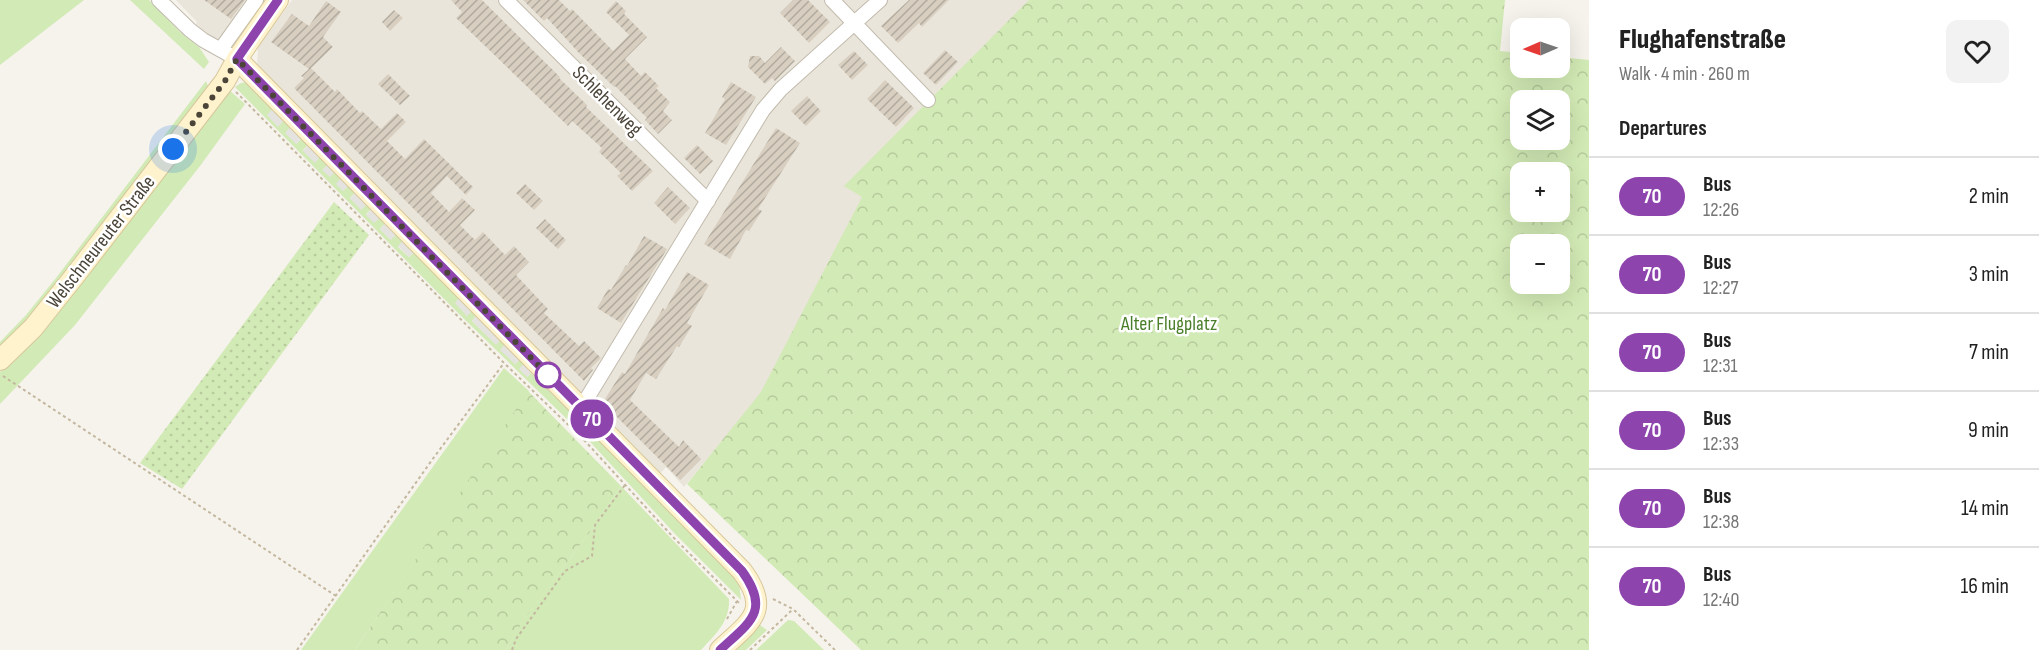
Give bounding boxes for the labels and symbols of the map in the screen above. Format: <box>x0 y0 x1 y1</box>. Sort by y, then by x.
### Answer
north arrow <box>1510 18 1570 78</box>
street label: Schlehenweg <box>567 61 647 141</box>
your location <box>158 134 188 164</box>
street label: Welschneureuter Straße <box>42 171 160 313</box>
park label: Alter Flugplatz <box>1120 312 1217 336</box>
unlabelled marker <box>535 362 561 388</box>
line badge: 70 <box>565 400 619 438</box>

